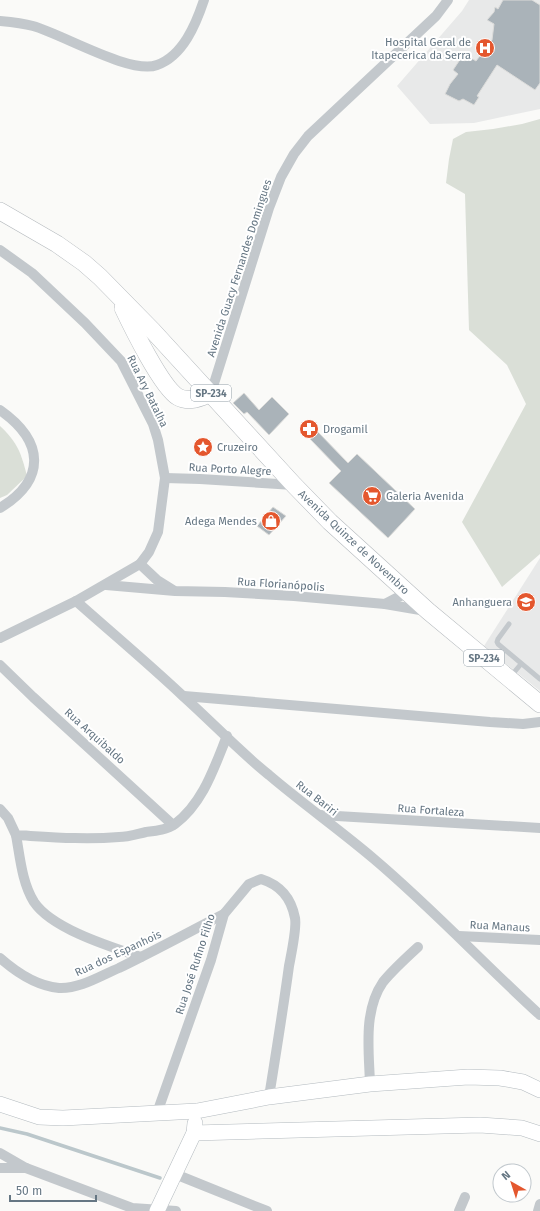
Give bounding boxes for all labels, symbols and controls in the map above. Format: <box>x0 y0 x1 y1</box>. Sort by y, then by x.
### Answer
place label: Hospital Geral de Itapecerica da Serra <box>371 36 471 62</box>
hospital icon: Hospital Geral de Itapecerica da Serra <box>474 37 496 59</box>
street label: Avenida Guacy Fernandes Domingues <box>205 178 274 359</box>
street label: Rua Ary Batalha <box>124 353 171 430</box>
road number: SP-234 <box>191 385 231 401</box>
pharmacy icon: Drogamil <box>298 418 320 440</box>
place label: Drogamil <box>323 423 368 436</box>
place icon: Cruzeiro <box>192 436 214 458</box>
place label: Cruzeiro <box>217 441 258 454</box>
street label: Rua Porto Alegre <box>188 461 272 478</box>
supermarket icon: Galeria Avenida <box>361 485 383 507</box>
street label: Avenida Quinze de Novembro <box>295 488 412 597</box>
place label: Galeria Avenida <box>386 490 464 503</box>
shop icon: Adega Mendes <box>260 510 282 532</box>
place label: Adega Mendes <box>185 515 257 528</box>
street label: Rua Florianópolis <box>237 575 325 594</box>
school or university icon: Anhanguera <box>515 591 537 613</box>
place label: Anhanguera <box>453 596 512 609</box>
road number: SP-234 <box>464 650 504 666</box>
street label: Rua Arquibaldo <box>62 706 128 767</box>
street label: Rua Bariri <box>293 778 340 819</box>
street label: Rua Fortaleza <box>397 802 465 819</box>
street label: Rua José Rufino Filho <box>173 912 218 1016</box>
street label: Rua Manaus <box>469 918 531 935</box>
street label: Rua dos Espanhois <box>73 928 164 979</box>
north arrow <box>492 1163 532 1203</box>
text: N <box>499 1168 513 1183</box>
scale bar <box>10 1177 96 1203</box>
text: 50 m <box>16 1184 42 1198</box>

